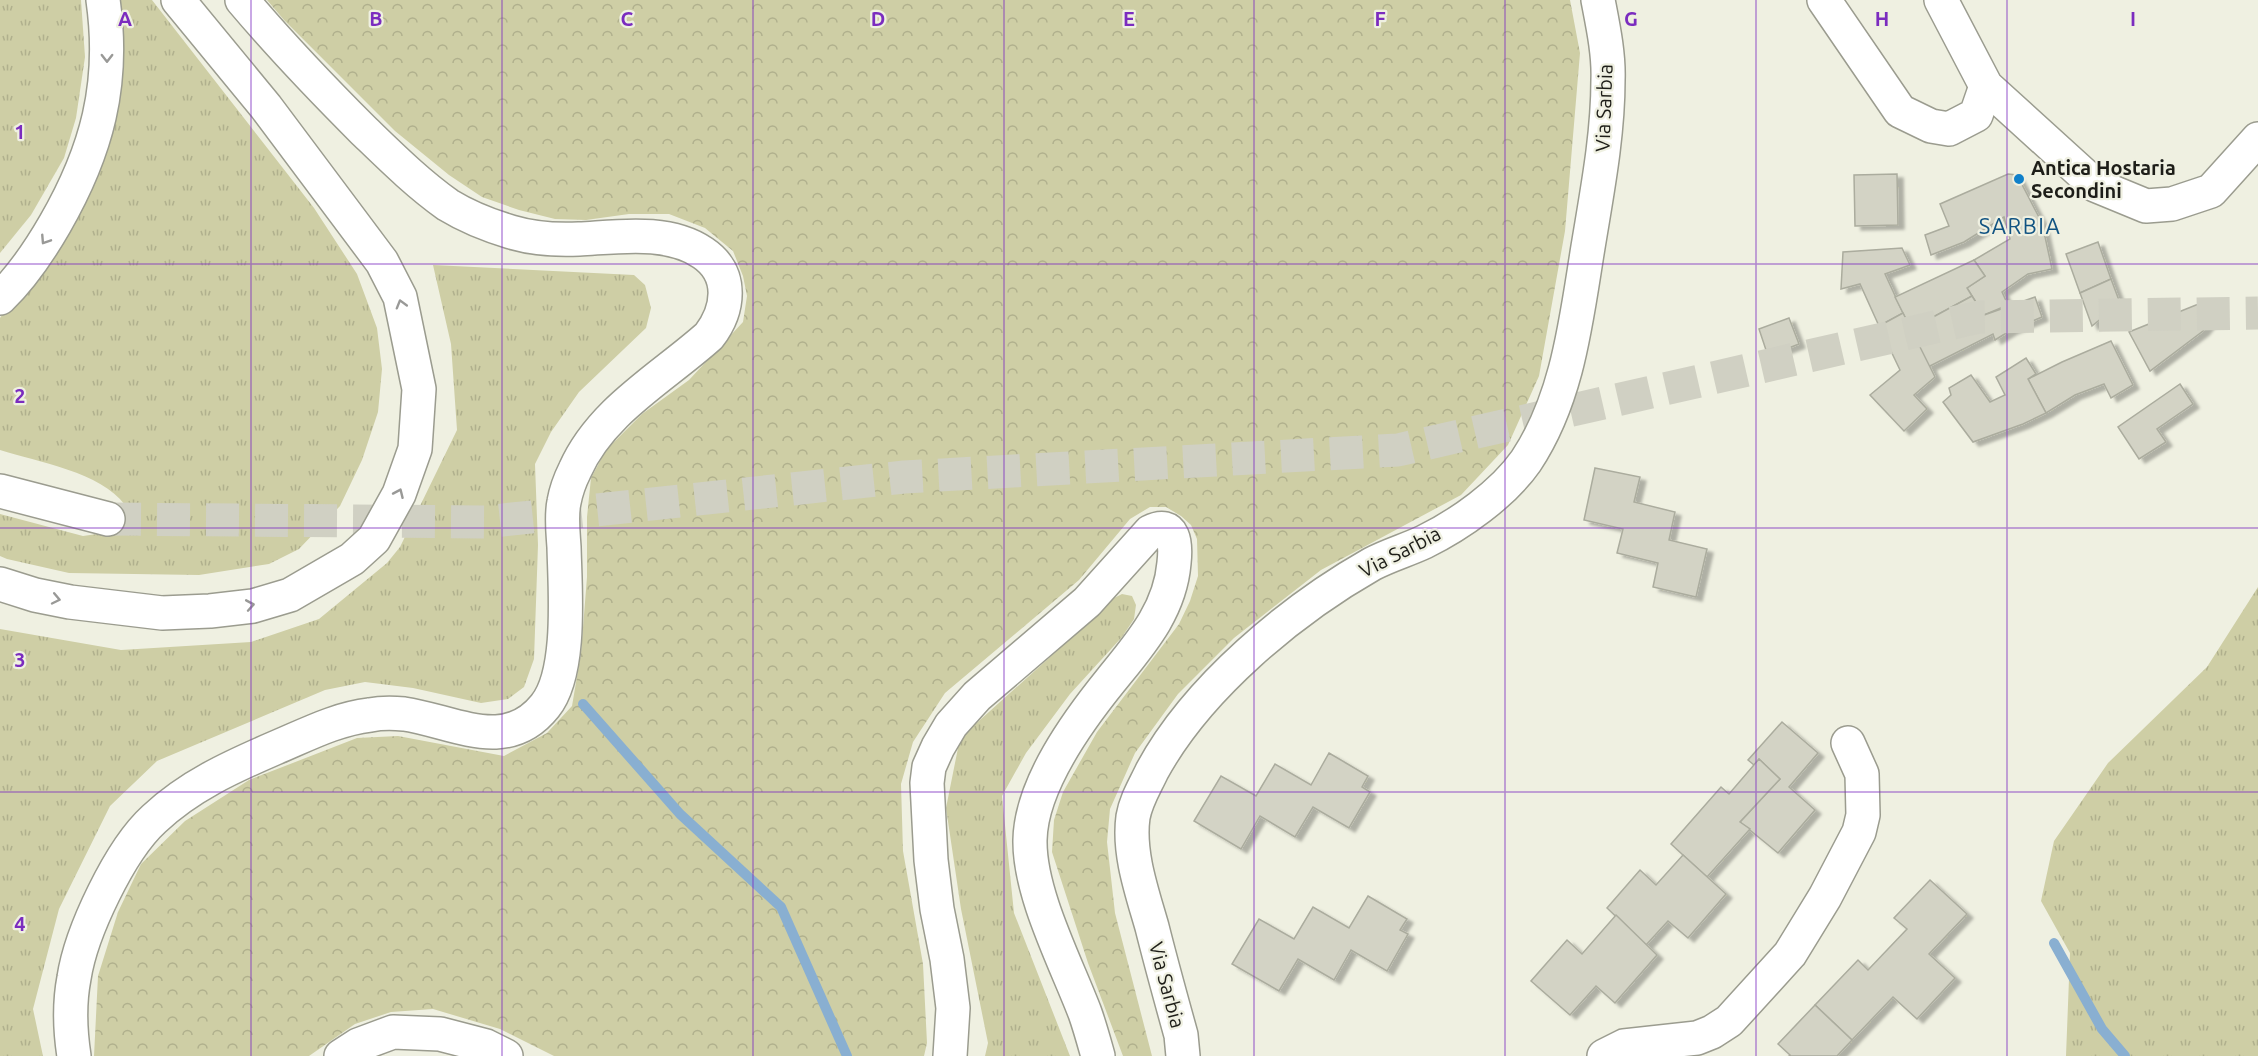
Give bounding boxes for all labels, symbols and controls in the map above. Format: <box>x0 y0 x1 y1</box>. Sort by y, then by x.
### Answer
text: A <box>118 7 132 30</box>
text: B <box>369 7 383 30</box>
text: C <box>621 7 634 30</box>
text: D <box>871 7 885 30</box>
text: E <box>1123 7 1135 30</box>
text: F <box>1374 7 1386 30</box>
text: G <box>1624 7 1638 30</box>
text: H <box>1875 7 1889 30</box>
text: I <box>2130 7 2136 30</box>
one-way arrow <box>101 54 113 63</box>
street label: Via Sarbia <box>1590 63 1617 152</box>
text: 1 <box>14 120 26 143</box>
place label: Antica Hostaria Secondini <box>2031 156 2176 202</box>
marker: Antica Hostaria Secondini <box>2012 172 2026 186</box>
district label: SARBIA <box>1979 213 2061 238</box>
one-way arrow <box>41 233 52 244</box>
one-way arrow <box>396 299 408 309</box>
text: 2 <box>14 384 26 407</box>
one-way arrow <box>391 489 403 500</box>
street label: Via Sarbia <box>1355 521 1444 582</box>
one-way arrow <box>51 592 61 605</box>
one-way arrow <box>245 600 254 612</box>
text: 3 <box>14 648 26 671</box>
text: 4 <box>14 912 26 935</box>
street label: Via Sarbia <box>1145 939 1190 1030</box>

